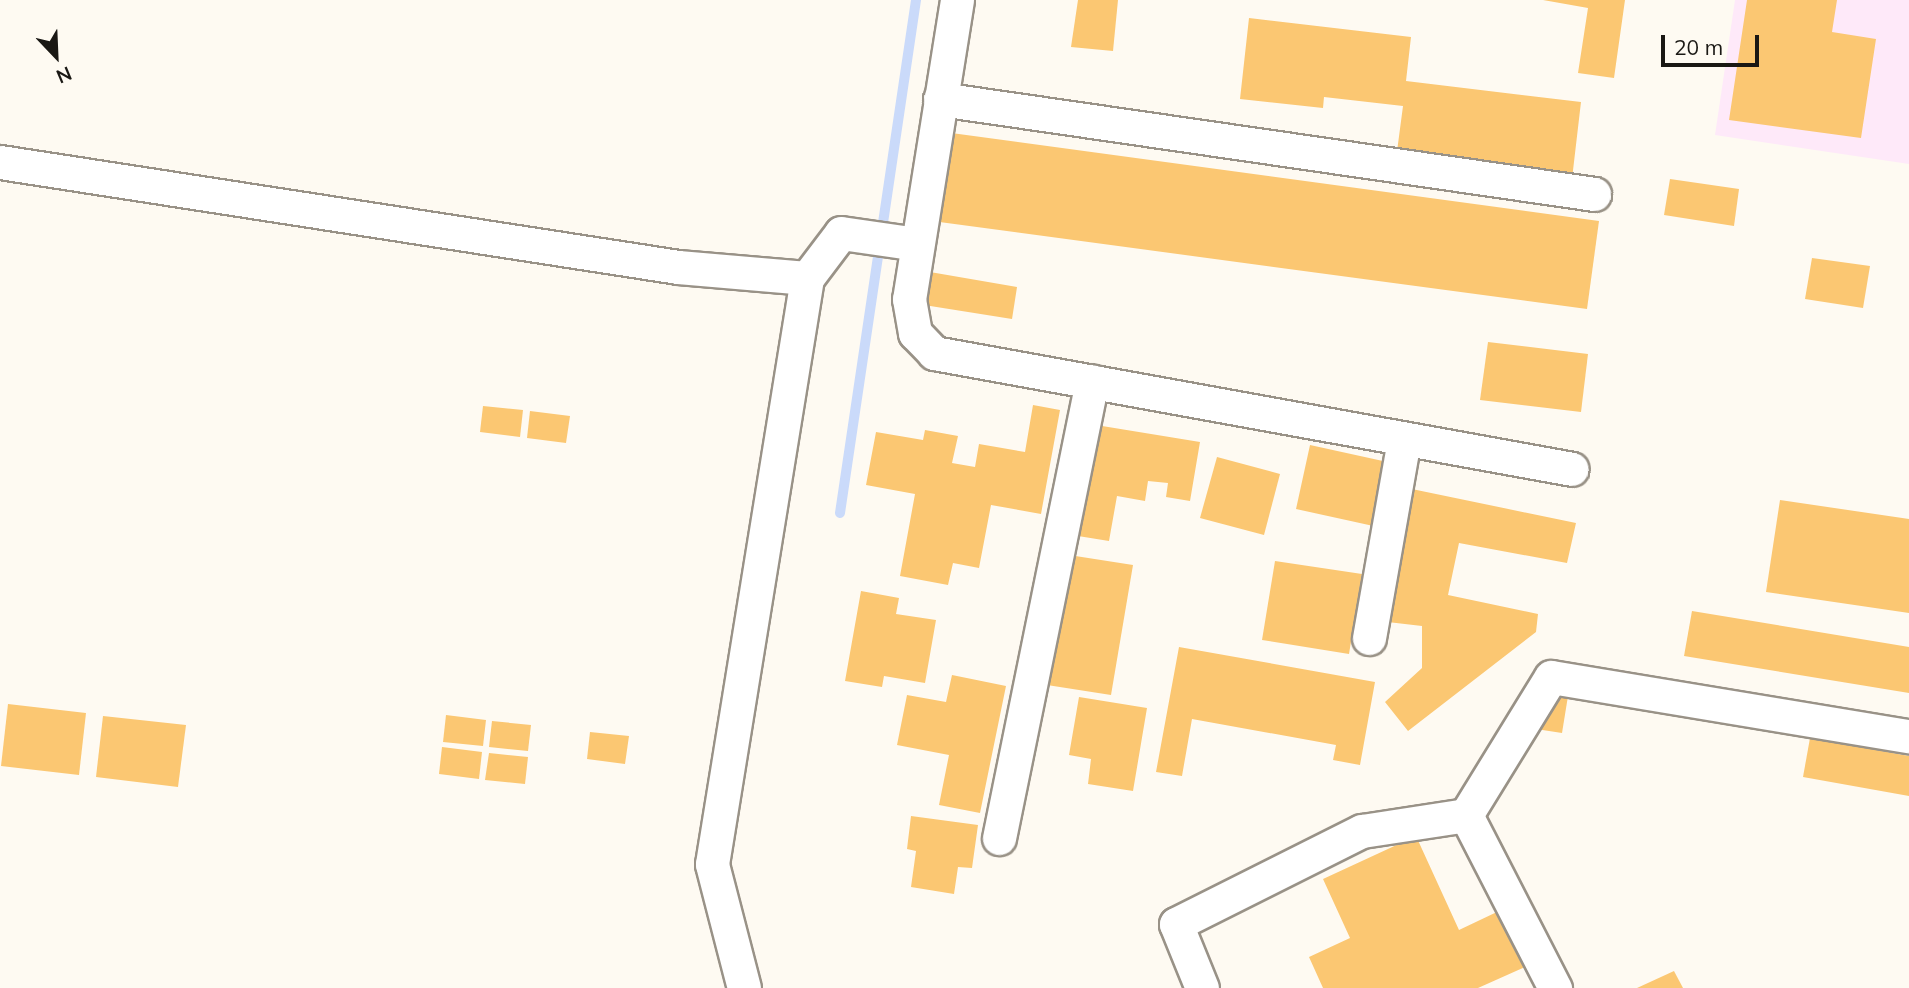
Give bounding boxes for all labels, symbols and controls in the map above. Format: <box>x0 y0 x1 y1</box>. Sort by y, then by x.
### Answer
north arrow <box>21 21 91 91</box>
scale bar <box>1664 21 1762 65</box>
text: 20 m <box>1674 34 1723 60</box>
text: N <box>53 61 76 89</box>

